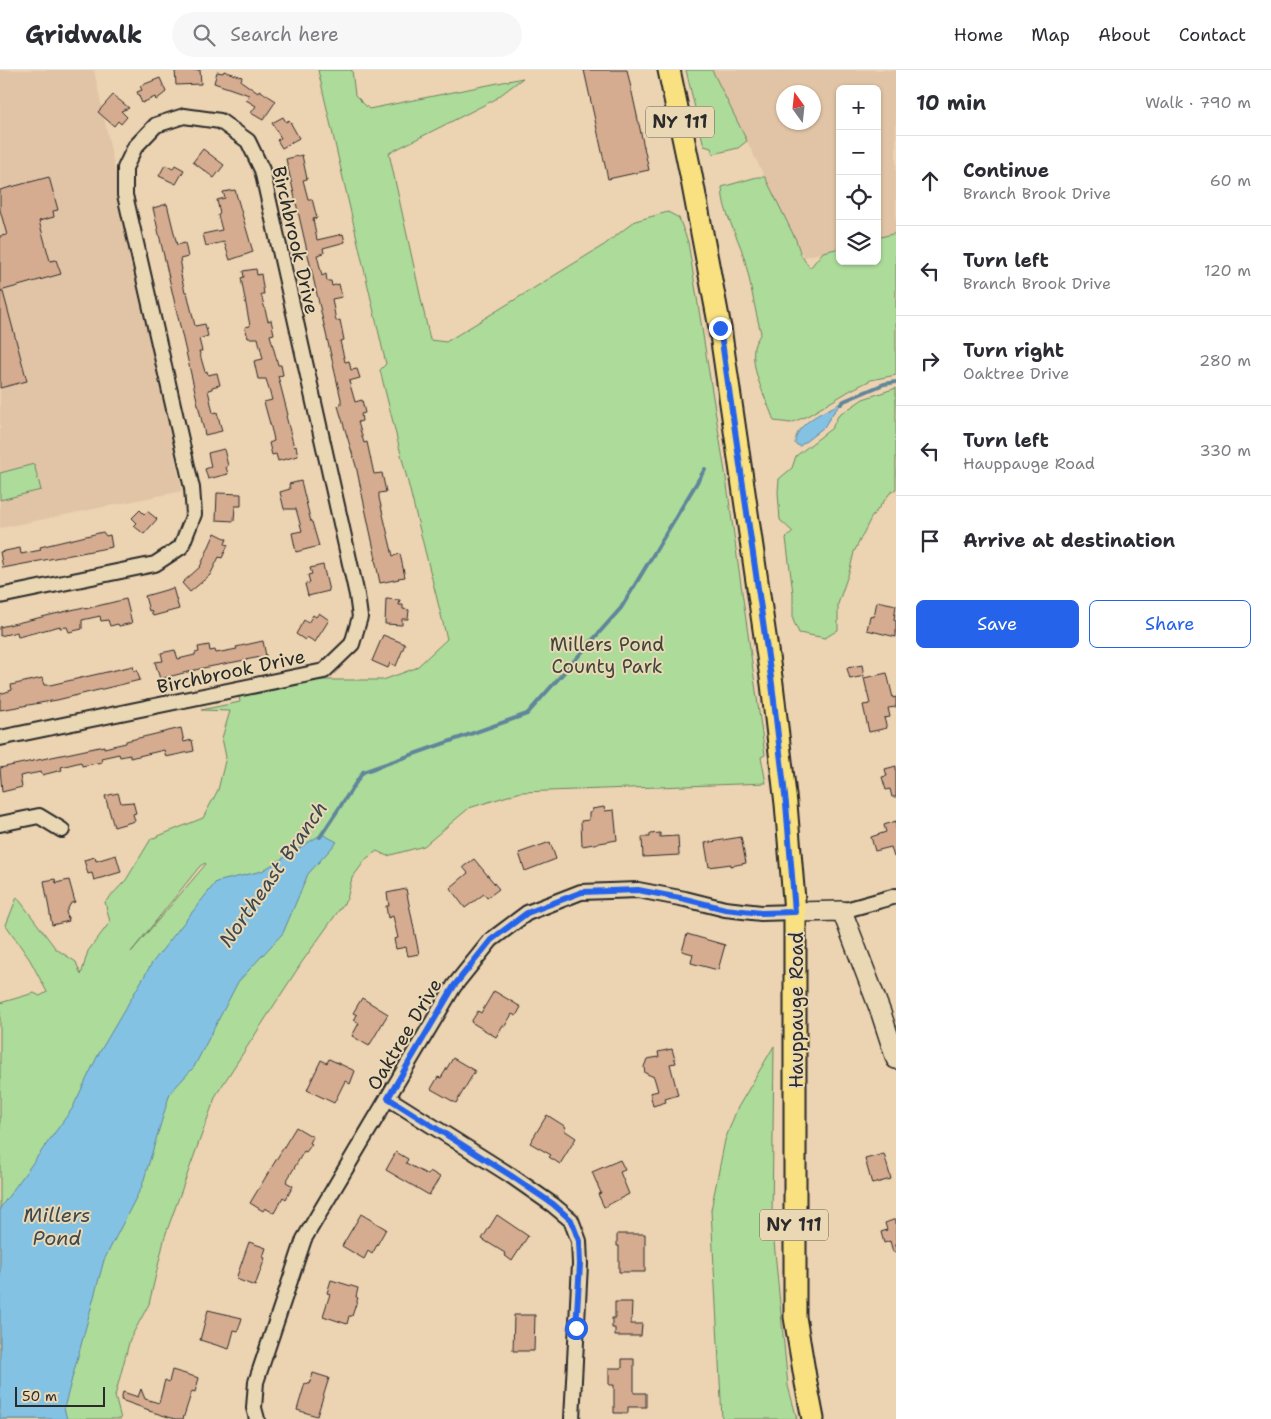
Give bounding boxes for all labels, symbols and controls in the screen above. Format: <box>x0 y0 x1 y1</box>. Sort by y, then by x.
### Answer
search box <box>172 12 522 57</box>
text: Gridwalk <box>25 19 142 51</box>
icon: search <box>190 21 218 49</box>
text: Search here <box>230 22 339 47</box>
text: Home <box>954 23 1003 47</box>
text: Map <box>1031 23 1070 47</box>
text: About <box>1098 23 1151 47</box>
text: Contact <box>1179 23 1246 47</box>
north arrow <box>776 85 821 130</box>
map controls <box>836 85 881 265</box>
button: + <box>836 85 881 130</box>
text: 10 min <box>916 89 986 117</box>
text: Walk · 790 m <box>1145 92 1251 113</box>
road number: NY 111 <box>646 106 714 138</box>
button: − <box>836 130 881 175</box>
text: Continue <box>963 158 1049 183</box>
street label: Birchbrook Drive <box>266 164 325 317</box>
icon: ahead <box>916 167 944 195</box>
text: 60 m <box>1210 170 1251 191</box>
button: locate <box>836 175 881 220</box>
text: Branch Brook Drive <box>963 183 1111 204</box>
button: layers <box>836 220 881 265</box>
text: Turn left <box>963 248 1049 273</box>
icon: left <box>916 257 944 285</box>
text: 120 m <box>1204 260 1251 281</box>
text: Branch Brook Drive <box>963 273 1111 294</box>
route end <box>709 317 732 340</box>
text: Turn right <box>963 338 1064 363</box>
icon: right <box>916 347 944 375</box>
text: 280 m <box>1199 350 1251 371</box>
text: Oaktree Drive <box>963 363 1069 384</box>
text: Turn left <box>963 428 1049 453</box>
icon: left <box>916 437 944 465</box>
text: 330 m <box>1199 440 1251 461</box>
text: Hauppauge Road <box>963 453 1095 474</box>
icon: arrive <box>916 527 944 555</box>
text: Arrive at destination <box>963 528 1175 553</box>
button: Save <box>916 600 1079 648</box>
button: Share <box>1089 600 1251 648</box>
park label: Millers Pond County Park <box>550 632 664 679</box>
street label: Birchbrook Drive <box>155 644 308 699</box>
water label: Northeast Branch <box>213 796 333 952</box>
street label: Hauppauge Road <box>784 932 809 1088</box>
street label: Oaktree Drive <box>361 974 448 1095</box>
water label: Millers Pond <box>23 1202 91 1251</box>
road number: NY 111 <box>760 1210 828 1240</box>
route start <box>565 1317 588 1340</box>
scale bar <box>15 1384 105 1407</box>
text: 50 m <box>22 1387 57 1405</box>

